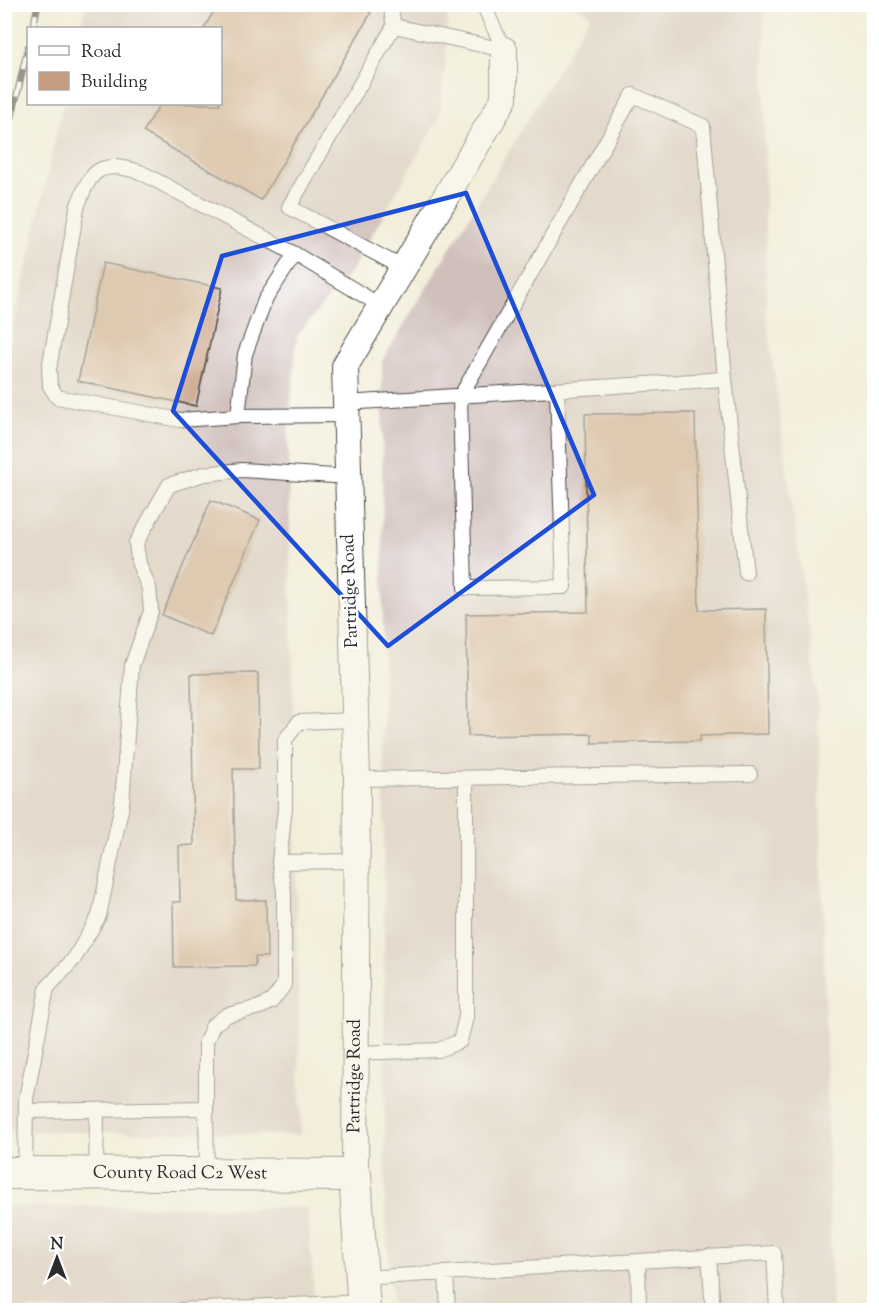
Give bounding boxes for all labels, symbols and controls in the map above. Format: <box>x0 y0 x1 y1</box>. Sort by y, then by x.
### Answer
legend <box>27 27 222 105</box>
text: Road <box>81 40 121 66</box>
text: Building <box>81 70 147 96</box>
street label: Partridge Road <box>336 534 366 648</box>
street label: Partridge Road <box>342 1019 369 1133</box>
street label: County Road C2 West <box>93 1161 267 1187</box>
north arrow <box>27 1228 87 1288</box>
text: N <box>51 1234 64 1257</box>

